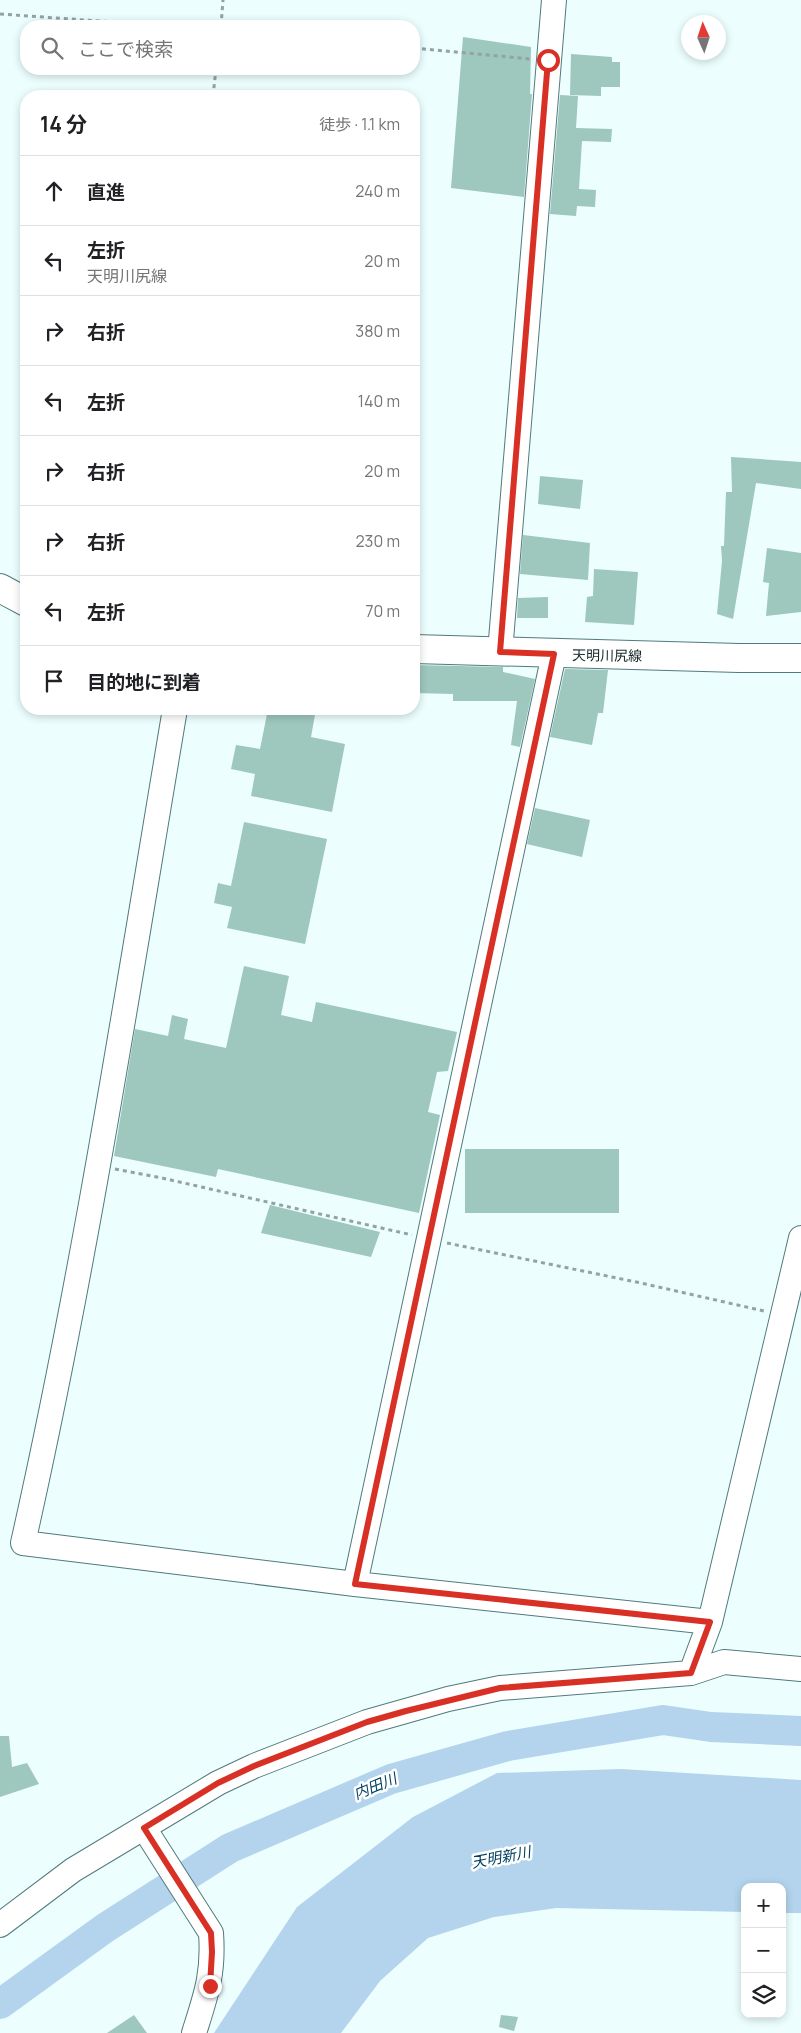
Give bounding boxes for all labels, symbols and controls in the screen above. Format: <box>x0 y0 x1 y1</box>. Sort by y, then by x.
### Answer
north arrow <box>681 15 726 60</box>
search box <box>20 20 420 75</box>
icon: search <box>38 34 66 62</box>
text: ここで検索 <box>78 36 173 62</box>
route start <box>537 49 560 72</box>
text: 14 分 <box>40 110 87 138</box>
text: 徒歩 · 1.1 km <box>319 113 400 135</box>
icon: ahead <box>40 177 68 205</box>
text: 直進 <box>87 179 125 205</box>
text: 240 m <box>355 180 400 202</box>
text: 左折 <box>87 237 125 263</box>
icon: left <box>40 247 68 275</box>
text: 20 m <box>364 250 400 272</box>
text: 天明川尻線 <box>87 265 167 287</box>
icon: right <box>40 317 68 345</box>
text: 右折 <box>87 319 125 345</box>
text: 380 m <box>355 320 400 342</box>
icon: left <box>40 387 68 415</box>
text: 左折 <box>87 389 125 415</box>
text: 140 m <box>358 390 400 412</box>
icon: right <box>40 457 68 485</box>
text: 右折 <box>87 459 125 485</box>
text: 20 m <box>364 460 400 482</box>
icon: right <box>40 527 68 555</box>
text: 右折 <box>87 529 125 555</box>
text: 230 m <box>356 530 400 552</box>
icon: left <box>40 597 68 625</box>
text: 左折 <box>87 599 125 625</box>
text: 70 m <box>365 600 400 622</box>
street label: 天明川尻線 <box>572 645 642 665</box>
icon: arrive <box>40 667 68 695</box>
text: 目的地に到着 <box>87 669 201 695</box>
water label: 内田川 <box>350 1767 402 1804</box>
water label: 天明新川 <box>470 1841 534 1873</box>
map controls <box>741 1883 786 2018</box>
button: + <box>741 1883 786 1928</box>
button: − <box>741 1928 786 1973</box>
button: layers <box>741 1973 786 2018</box>
route end <box>199 1975 222 1998</box>

